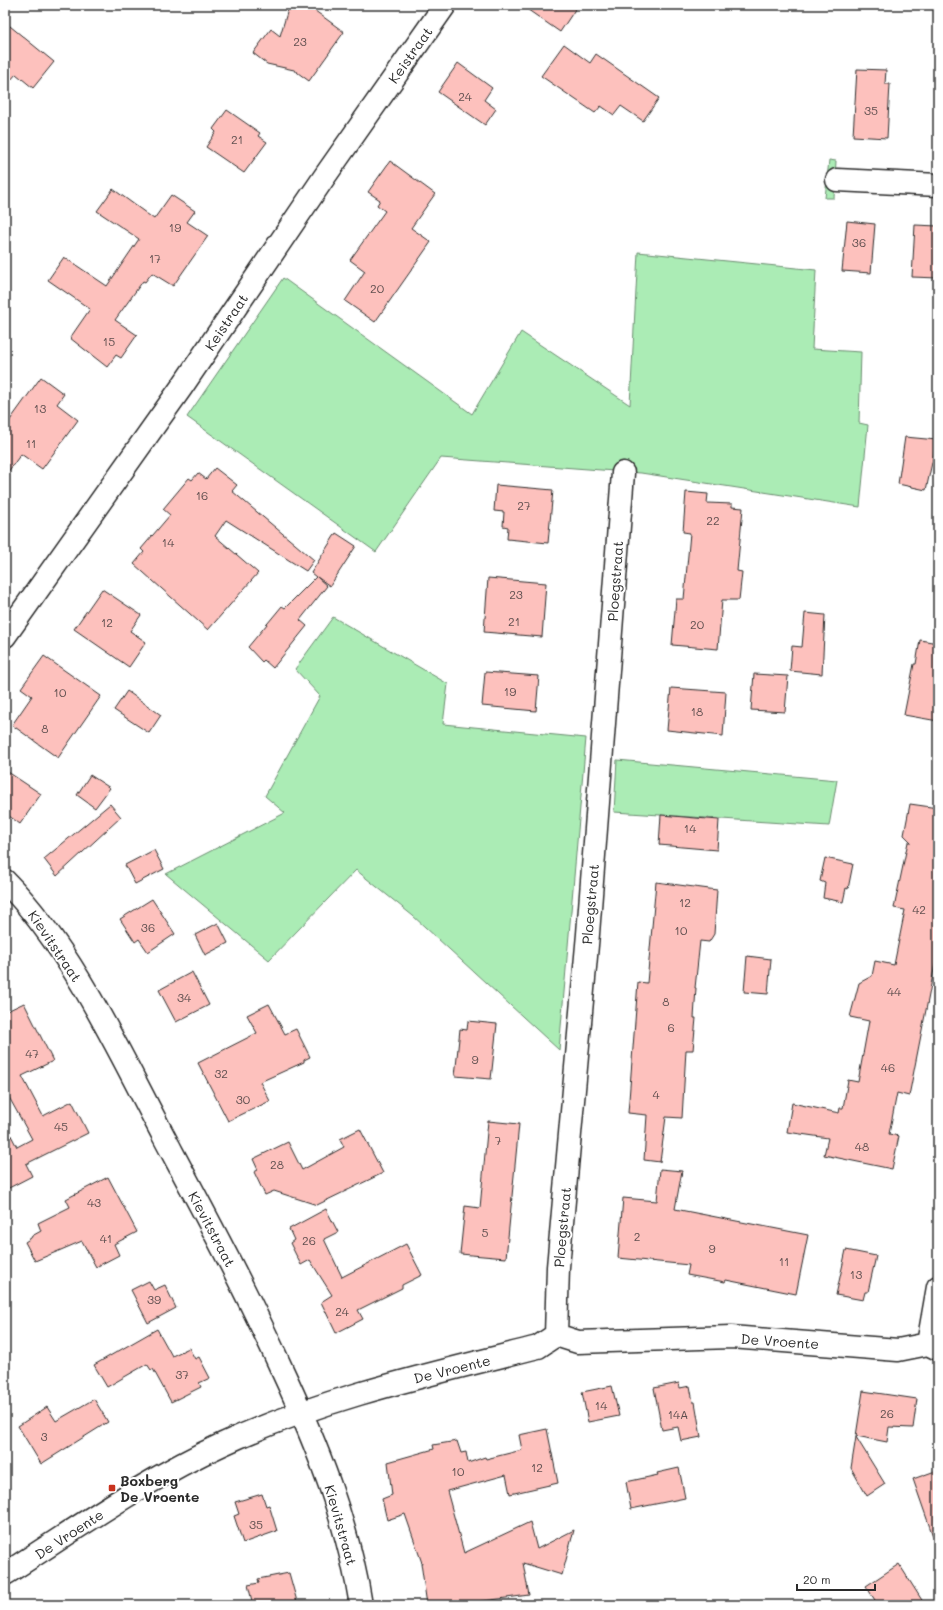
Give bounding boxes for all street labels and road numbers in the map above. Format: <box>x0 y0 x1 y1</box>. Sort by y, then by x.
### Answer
street label: Keistraat <box>384 23 436 87</box>
street label: Keistraat <box>200 290 252 354</box>
street label: Ploegstraat <box>603 540 627 622</box>
street label: Ploegstraat <box>577 863 603 945</box>
street label: Kievitstraat <box>24 906 86 986</box>
street label: Ploegstraat <box>549 1186 575 1268</box>
street label: Kievitstraat <box>184 1188 240 1270</box>
street label: De Vroente <box>740 1329 820 1353</box>
street label: De Vroente <box>412 1350 492 1388</box>
street label: Kievitstraat <box>320 1483 362 1567</box>
street label: De Vroente <box>31 1505 107 1563</box>

